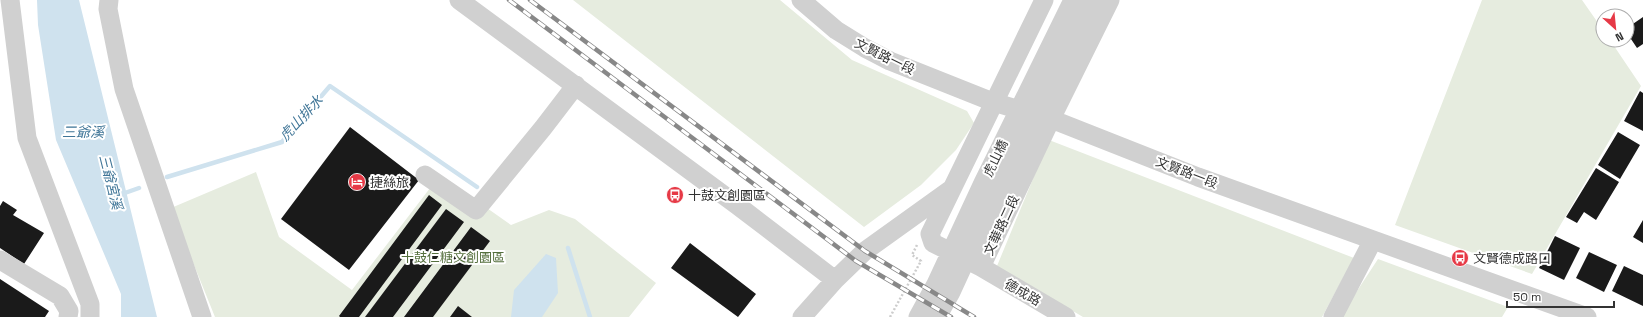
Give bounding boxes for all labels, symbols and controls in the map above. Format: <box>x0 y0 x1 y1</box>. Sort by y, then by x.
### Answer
north arrow <box>1595 8 1635 48</box>
text: N <box>1613 29 1626 45</box>
street label: 文賢路一段 <box>852 35 918 78</box>
water label: 虎山排水 <box>275 91 327 145</box>
water label: 三爺溪 <box>62 123 106 141</box>
street label: 虎山橋 <box>979 137 1012 179</box>
water label: 三爺宮溪 <box>95 153 127 213</box>
street label: 文賢路一段 <box>1153 153 1220 192</box>
hotel icon: 捷絲旅 <box>347 172 367 192</box>
place label: 捷絲旅 <box>370 174 409 191</box>
bus stop icon: 十鼓文創園區 <box>665 185 685 205</box>
place label: 十鼓文創園區 <box>688 187 766 204</box>
street label: 文華路二段 <box>980 192 1023 258</box>
bus stop icon: 文賢德成路口 <box>1450 248 1470 268</box>
park label: 十鼓仁糖文創園區 <box>401 249 505 266</box>
place label: 文賢德成路口 <box>1473 250 1551 267</box>
street label: 德成路 <box>1002 275 1044 310</box>
scale bar <box>1507 283 1614 309</box>
text: 50 m <box>1513 289 1541 305</box>

